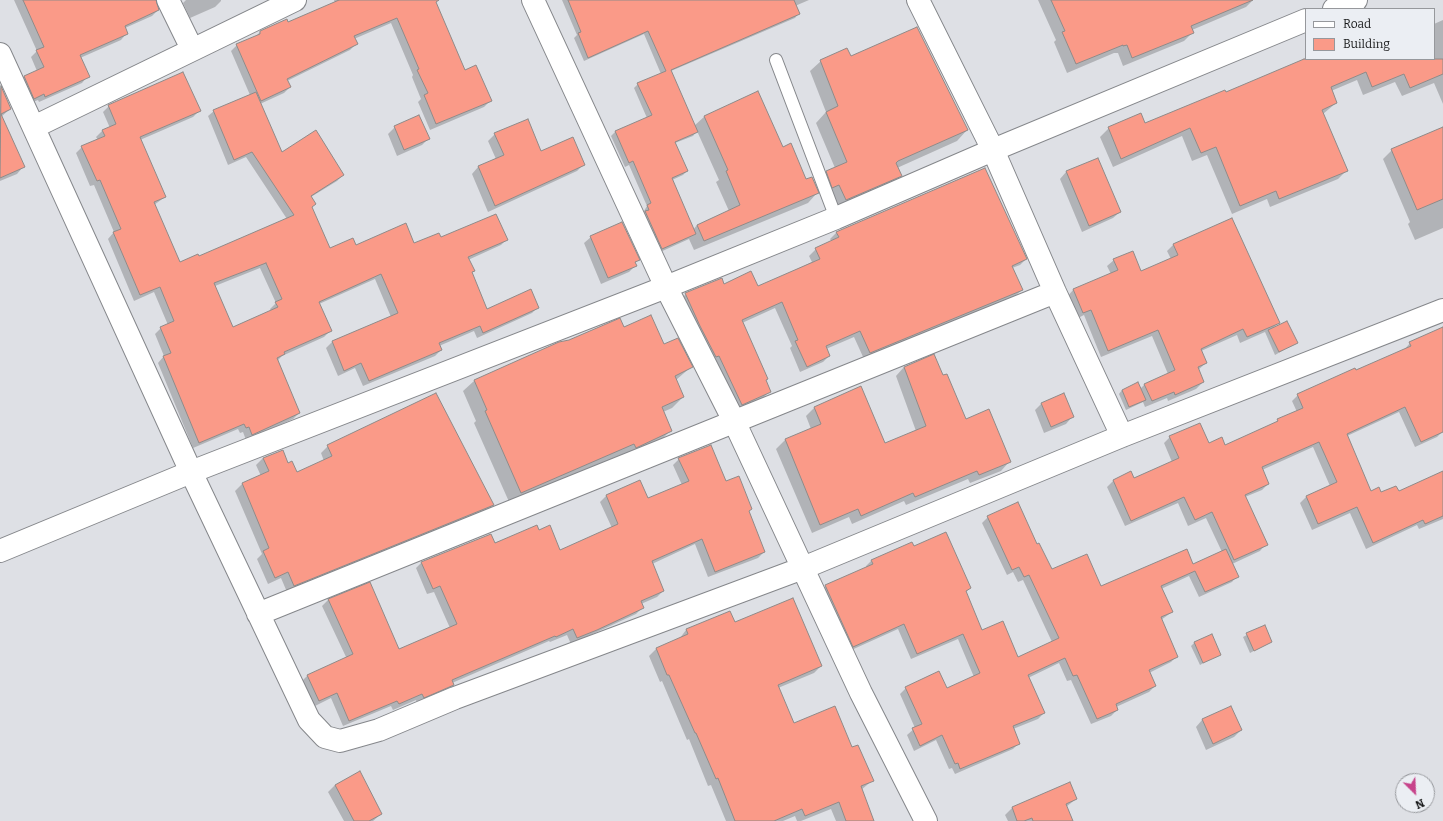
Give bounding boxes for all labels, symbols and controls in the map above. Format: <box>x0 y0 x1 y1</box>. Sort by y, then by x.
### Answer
legend <box>1305 8 1435 60</box>
text: Road <box>1343 17 1371 31</box>
text: Building <box>1343 37 1390 51</box>
north arrow <box>1395 773 1435 813</box>
text: N <box>1413 796 1426 811</box>

